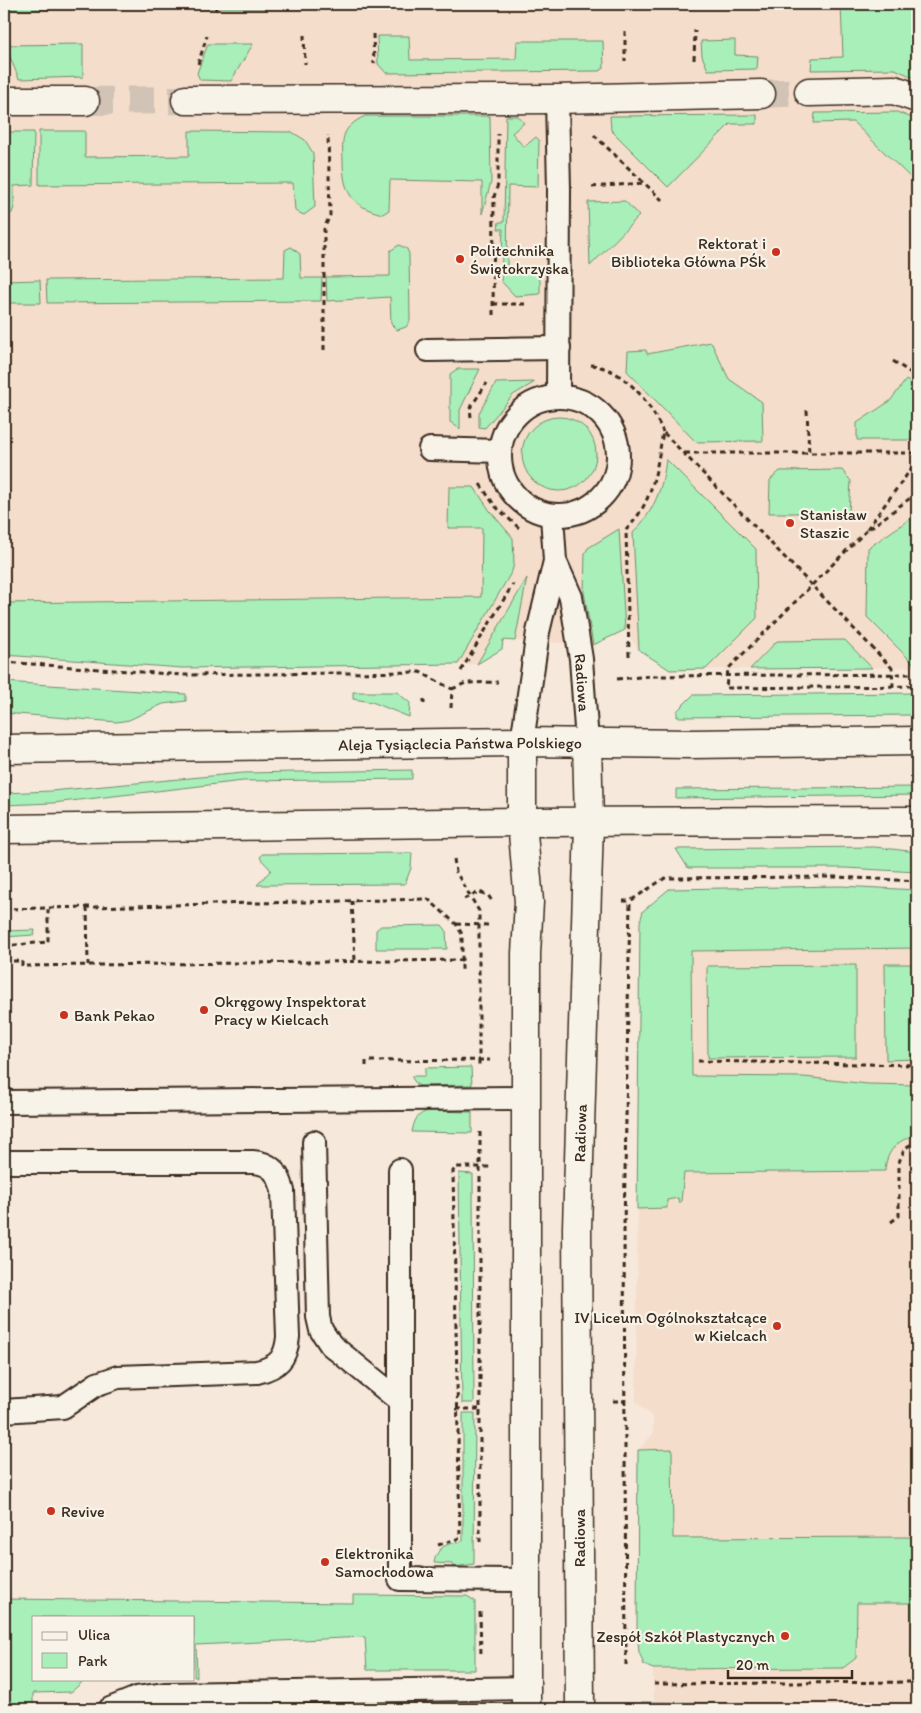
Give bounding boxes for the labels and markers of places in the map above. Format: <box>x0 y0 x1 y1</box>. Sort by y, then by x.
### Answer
place label: Rektorat i Biblioteka Główna PŚk <box>611 234 767 271</box>
place label: Politechnika Świętokrzyska <box>470 241 570 278</box>
marker: Rektorat i Biblioteka Główna PŚk <box>770 246 782 258</box>
marker: Politechnika Świętokrzyska <box>454 253 466 265</box>
place label: Stanisław Staszic <box>800 505 867 542</box>
marker: Stanisław Staszic <box>784 517 796 529</box>
place label: Okręgowy Inspektorat Pracy w Kielcach <box>214 992 366 1029</box>
marker: Okręgowy Inspektorat Pracy w Kielcach <box>198 1004 210 1016</box>
place label: Bank Pekao <box>74 1006 155 1025</box>
marker: Bank Pekao <box>58 1009 70 1021</box>
place label: IV Liceum Ogólnokształcące w Kielcach <box>574 1308 767 1345</box>
marker: IV Liceum Ogólnokształcące w Kielcach <box>771 1320 783 1332</box>
place label: Revive <box>61 1502 105 1521</box>
marker: Revive <box>45 1505 57 1517</box>
place label: Elektronika Samochodowa <box>335 1544 434 1581</box>
marker: Elektronika Samochodowa <box>319 1556 331 1568</box>
place label: Zespół Szkół Plastycznych <box>596 1627 775 1646</box>
marker: Zespół Szkół Plastycznych <box>779 1630 791 1642</box>

